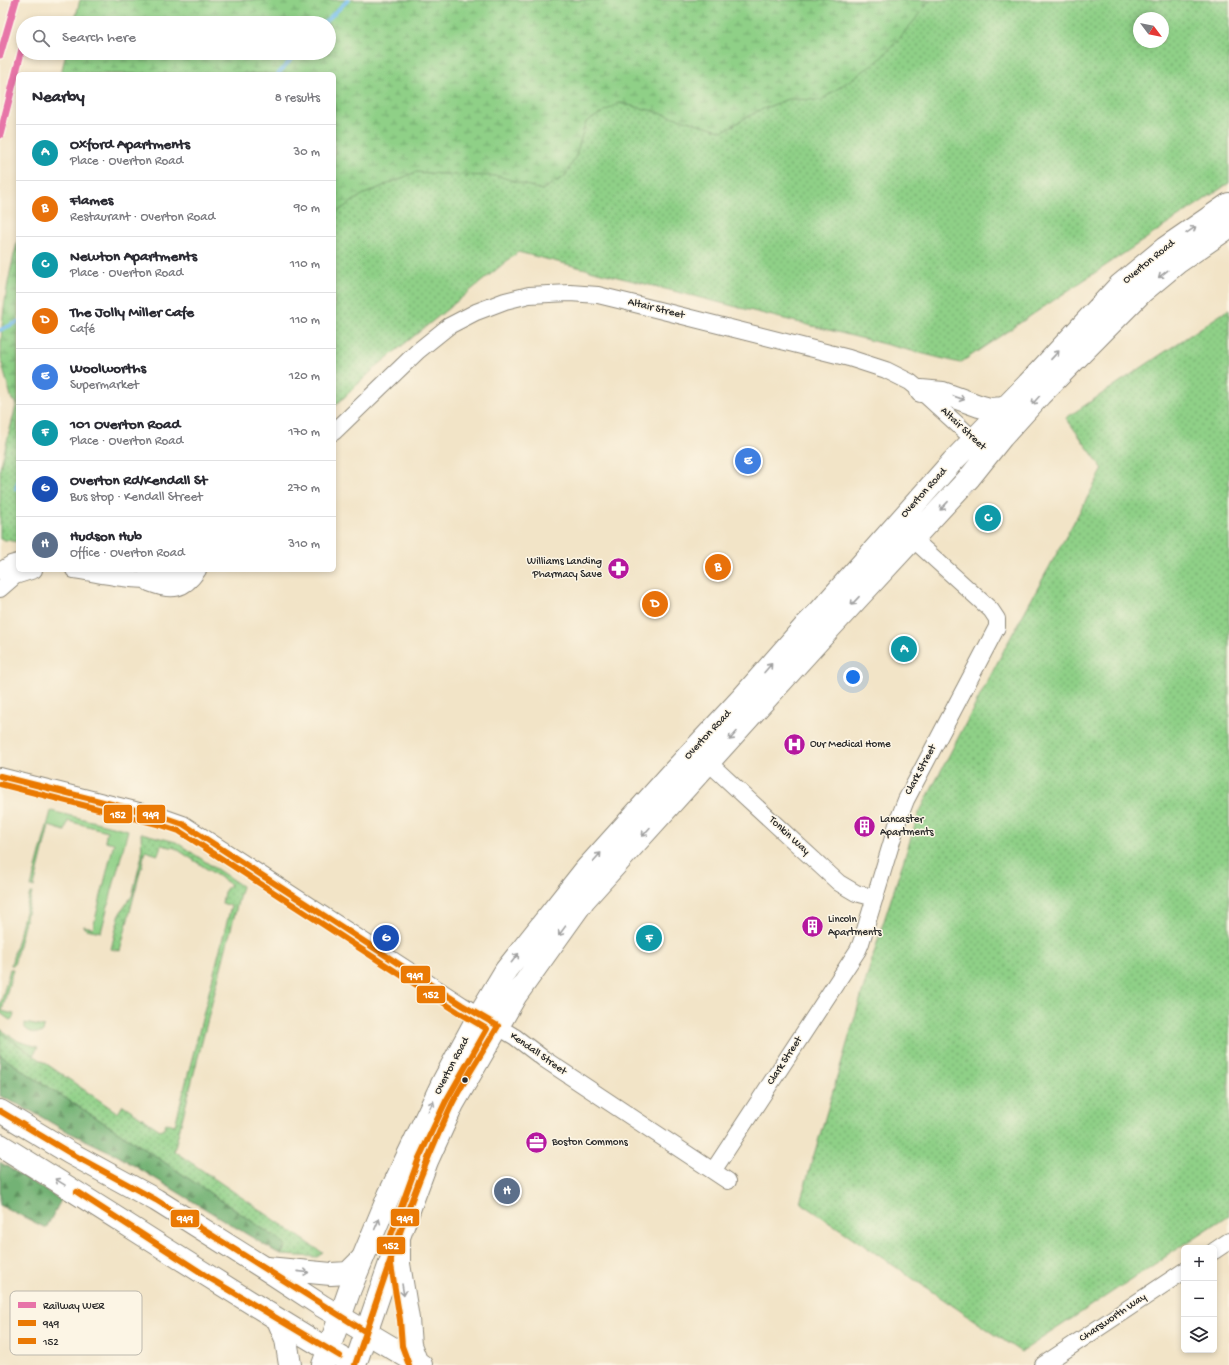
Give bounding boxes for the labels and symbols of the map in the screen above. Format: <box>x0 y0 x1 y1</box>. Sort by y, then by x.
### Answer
north arrow <box>1133 12 1169 48</box>
one-way arrow <box>1185 225 1197 233</box>
street label: Overton Road <box>1121 237 1178 287</box>
one-way arrow <box>1157 270 1168 279</box>
street label: Altair Street <box>627 296 687 322</box>
one-way arrow <box>1050 350 1060 360</box>
one-way arrow <box>952 395 964 403</box>
one-way arrow <box>1031 395 1040 405</box>
street label: Altair Street <box>938 405 989 454</box>
pin: E <box>735 446 761 476</box>
street label: Overton Road <box>898 464 951 520</box>
one-way arrow <box>939 501 949 511</box>
pin: C <box>975 503 1001 533</box>
pin: B <box>705 552 731 582</box>
pharmacy icon: Williams Landing Pharmacy Save <box>605 555 631 581</box>
place label: Williams Landing Pharmacy Save <box>527 556 602 581</box>
pin: D <box>642 589 668 619</box>
one-way arrow <box>851 596 860 606</box>
pin: A <box>891 634 917 664</box>
one-way arrow <box>763 664 772 674</box>
your location <box>843 667 863 687</box>
street label: Overton Road <box>682 707 735 762</box>
one-way arrow <box>729 730 738 741</box>
hospital icon: Our Medical Home <box>781 732 807 758</box>
place label: Our Medical Home <box>810 739 891 751</box>
street label: Clark Street <box>903 741 940 797</box>
line badge: 152 <box>103 804 133 824</box>
line badge: 949 <box>136 804 166 824</box>
text: 152 <box>109 810 126 822</box>
text: 949 <box>142 810 160 822</box>
street label: Tonkin Way <box>765 813 812 858</box>
building icon: Lancaster Apartments <box>852 813 878 839</box>
place label: Lancaster Apartments <box>880 814 935 839</box>
one-way arrow <box>641 826 650 837</box>
one-way arrow <box>592 852 601 862</box>
building icon: Lincoln Apartments <box>799 913 825 939</box>
place label: Lincoln Apartments <box>828 914 883 939</box>
pin: G <box>373 923 399 953</box>
pin: F <box>636 923 662 953</box>
one-way arrow <box>558 925 566 936</box>
one-way arrow <box>511 952 519 963</box>
line badge: 949 <box>400 965 431 984</box>
text: 949 <box>406 971 424 983</box>
line badge: 152 <box>416 985 446 1004</box>
text: 152 <box>422 990 439 1002</box>
street label: Kendall Street <box>507 1030 570 1079</box>
street label: Clark Street <box>765 1033 806 1087</box>
street label: Overton Road <box>432 1034 473 1097</box>
unlabelled marker <box>460 1075 470 1085</box>
one-way arrow <box>428 1101 435 1113</box>
office icon: Boston Commons <box>523 1130 549 1156</box>
place label: Boston Commons <box>551 1137 629 1149</box>
pin: H <box>494 1176 520 1206</box>
one-way arrow <box>55 1178 66 1187</box>
line badge: 949 <box>390 1208 420 1227</box>
line badge: 949 <box>170 1209 200 1228</box>
text: 949 <box>176 1214 194 1226</box>
text: 949 <box>396 1214 414 1226</box>
one-way arrow <box>373 1219 381 1231</box>
line badge: 152 <box>376 1236 406 1255</box>
text: 152 <box>382 1241 399 1253</box>
one-way arrow <box>296 1268 309 1276</box>
one-way arrow <box>399 1283 407 1296</box>
legend <box>10 1291 142 1355</box>
street label: Charsworth Way <box>1077 1291 1149 1345</box>
text: Railway WER <box>43 1301 106 1313</box>
text: 949 <box>42 1319 60 1331</box>
text: 152 <box>42 1337 59 1349</box>

